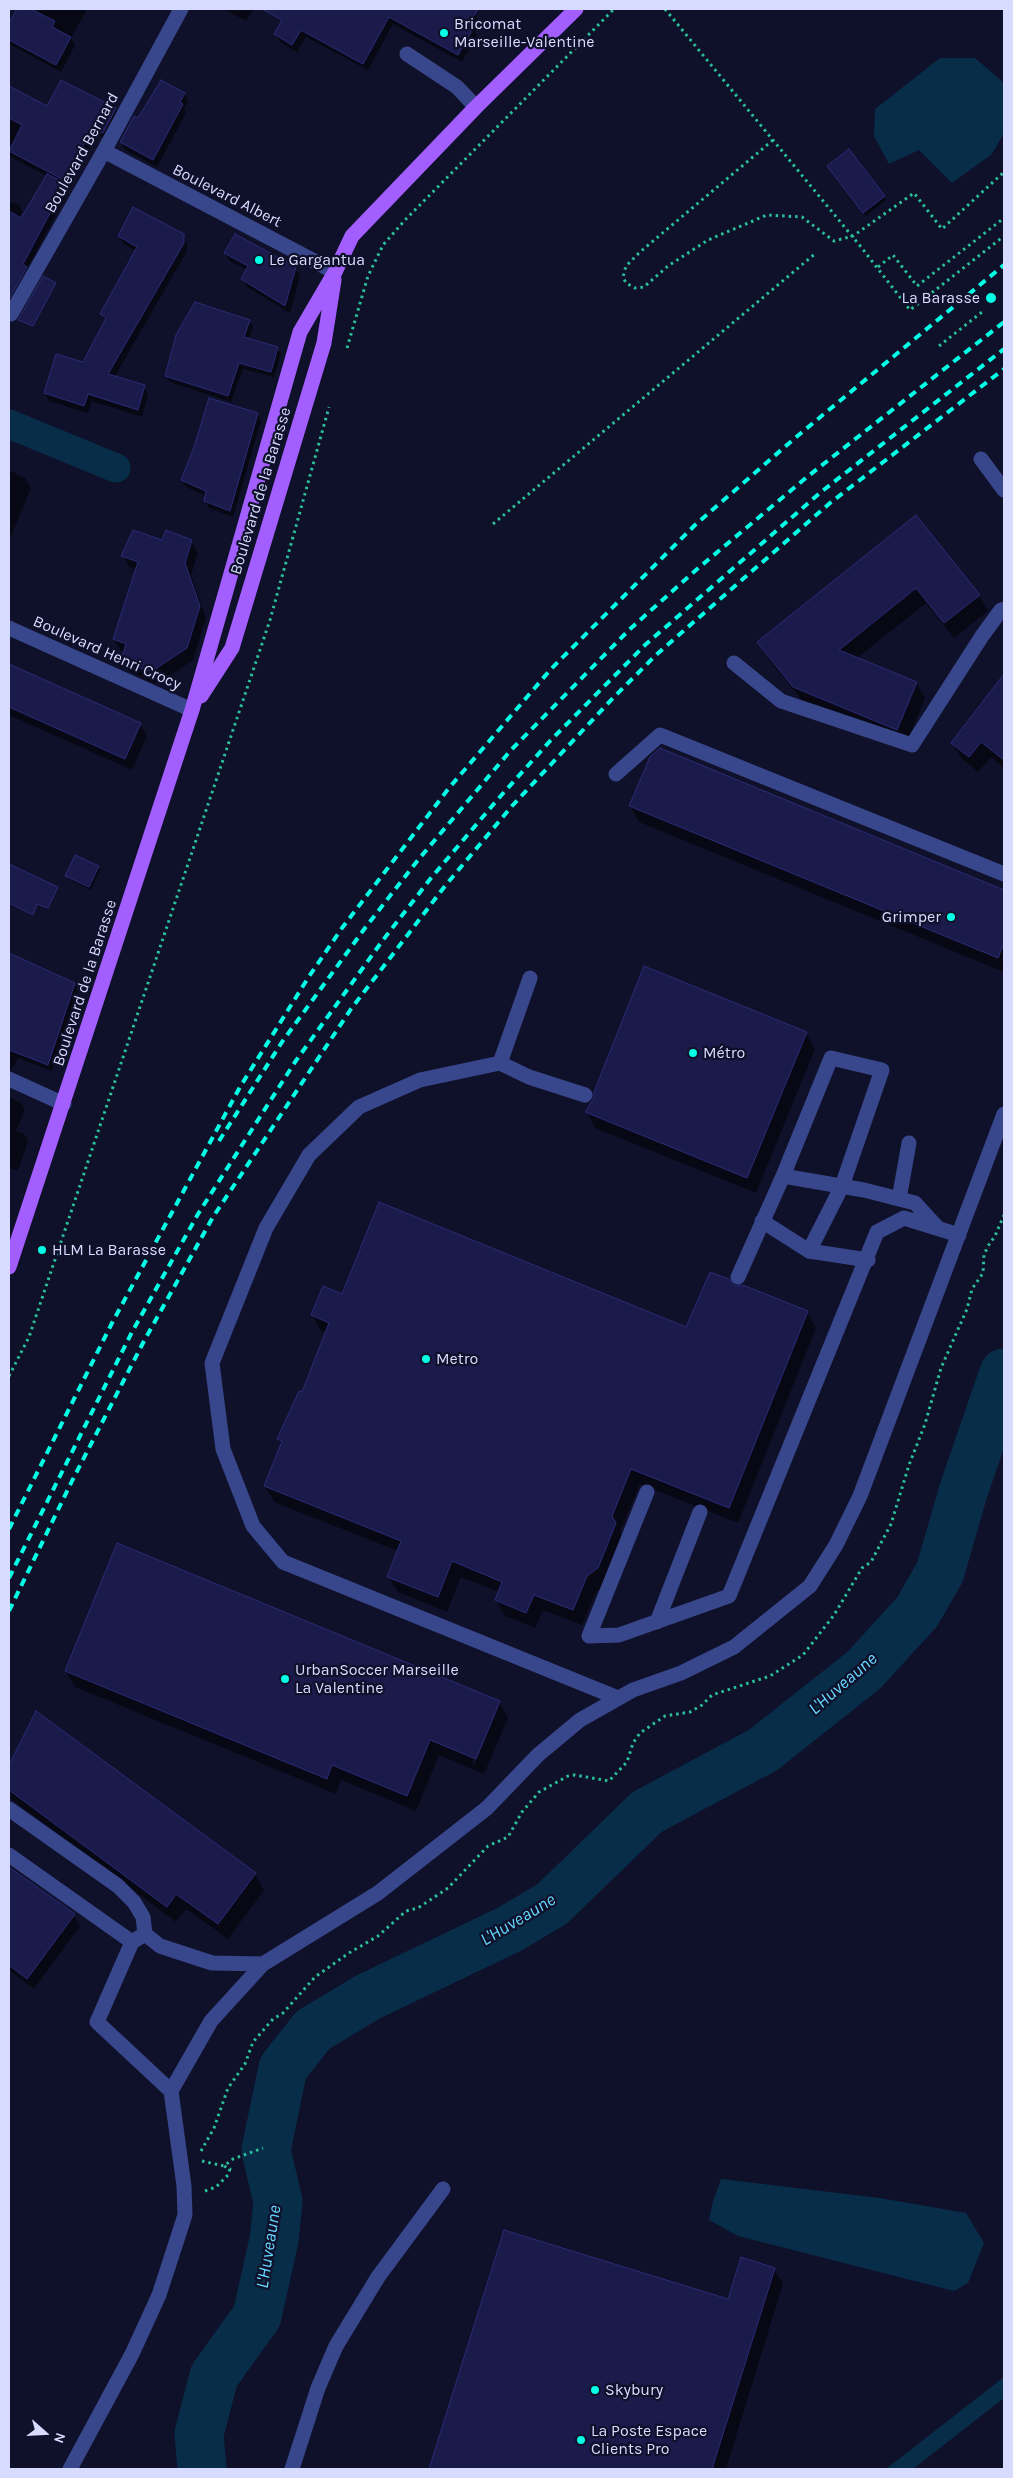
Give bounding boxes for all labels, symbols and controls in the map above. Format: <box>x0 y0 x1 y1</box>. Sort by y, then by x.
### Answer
place label: Bricomat Marseille-Valentine <box>454 14 595 52</box>
marker: Bricomat Marseille-Valentine <box>438 27 450 39</box>
street label: Boulevard Bernard <box>41 89 123 217</box>
street label: Boulevard Albert <box>169 160 285 232</box>
place label: Le Gargantua <box>269 250 365 270</box>
marker: Le Gargantua <box>253 254 265 266</box>
place label: La Barasse <box>902 288 980 308</box>
marker: La Barasse <box>984 291 998 305</box>
street label: Boulevard de la Barasse <box>226 405 296 577</box>
street label: Boulevard Henri Crocy <box>30 612 184 694</box>
street label: Boulevard de la Barasse <box>49 897 121 1069</box>
place label: Grimper <box>882 907 941 927</box>
marker: Grimper <box>945 911 957 923</box>
place label: Métro <box>703 1043 745 1063</box>
marker: Métro <box>687 1047 699 1059</box>
place label: HLM La Barasse <box>52 1240 166 1260</box>
marker: HLM La Barasse <box>36 1244 48 1256</box>
place label: Metro <box>436 1349 478 1369</box>
marker: Metro <box>420 1353 432 1365</box>
water label: L'Huveaune <box>804 1648 882 1720</box>
place label: UrbanSoccer Marseille La Valentine <box>295 1660 459 1698</box>
marker: UrbanSoccer Marseille La Valentine <box>279 1673 291 1685</box>
water label: L'Huveaune <box>476 1889 560 1951</box>
water label: L'Huveaune <box>252 2204 286 2290</box>
place label: Skybury <box>605 2380 663 2400</box>
marker: Skybury <box>589 2384 601 2396</box>
north arrow <box>20 2408 70 2458</box>
place label: La Poste Espace Clients Pro <box>591 2421 707 2459</box>
text: N <box>50 2431 69 2446</box>
marker: La Poste Espace Clients Pro <box>575 2434 587 2446</box>

